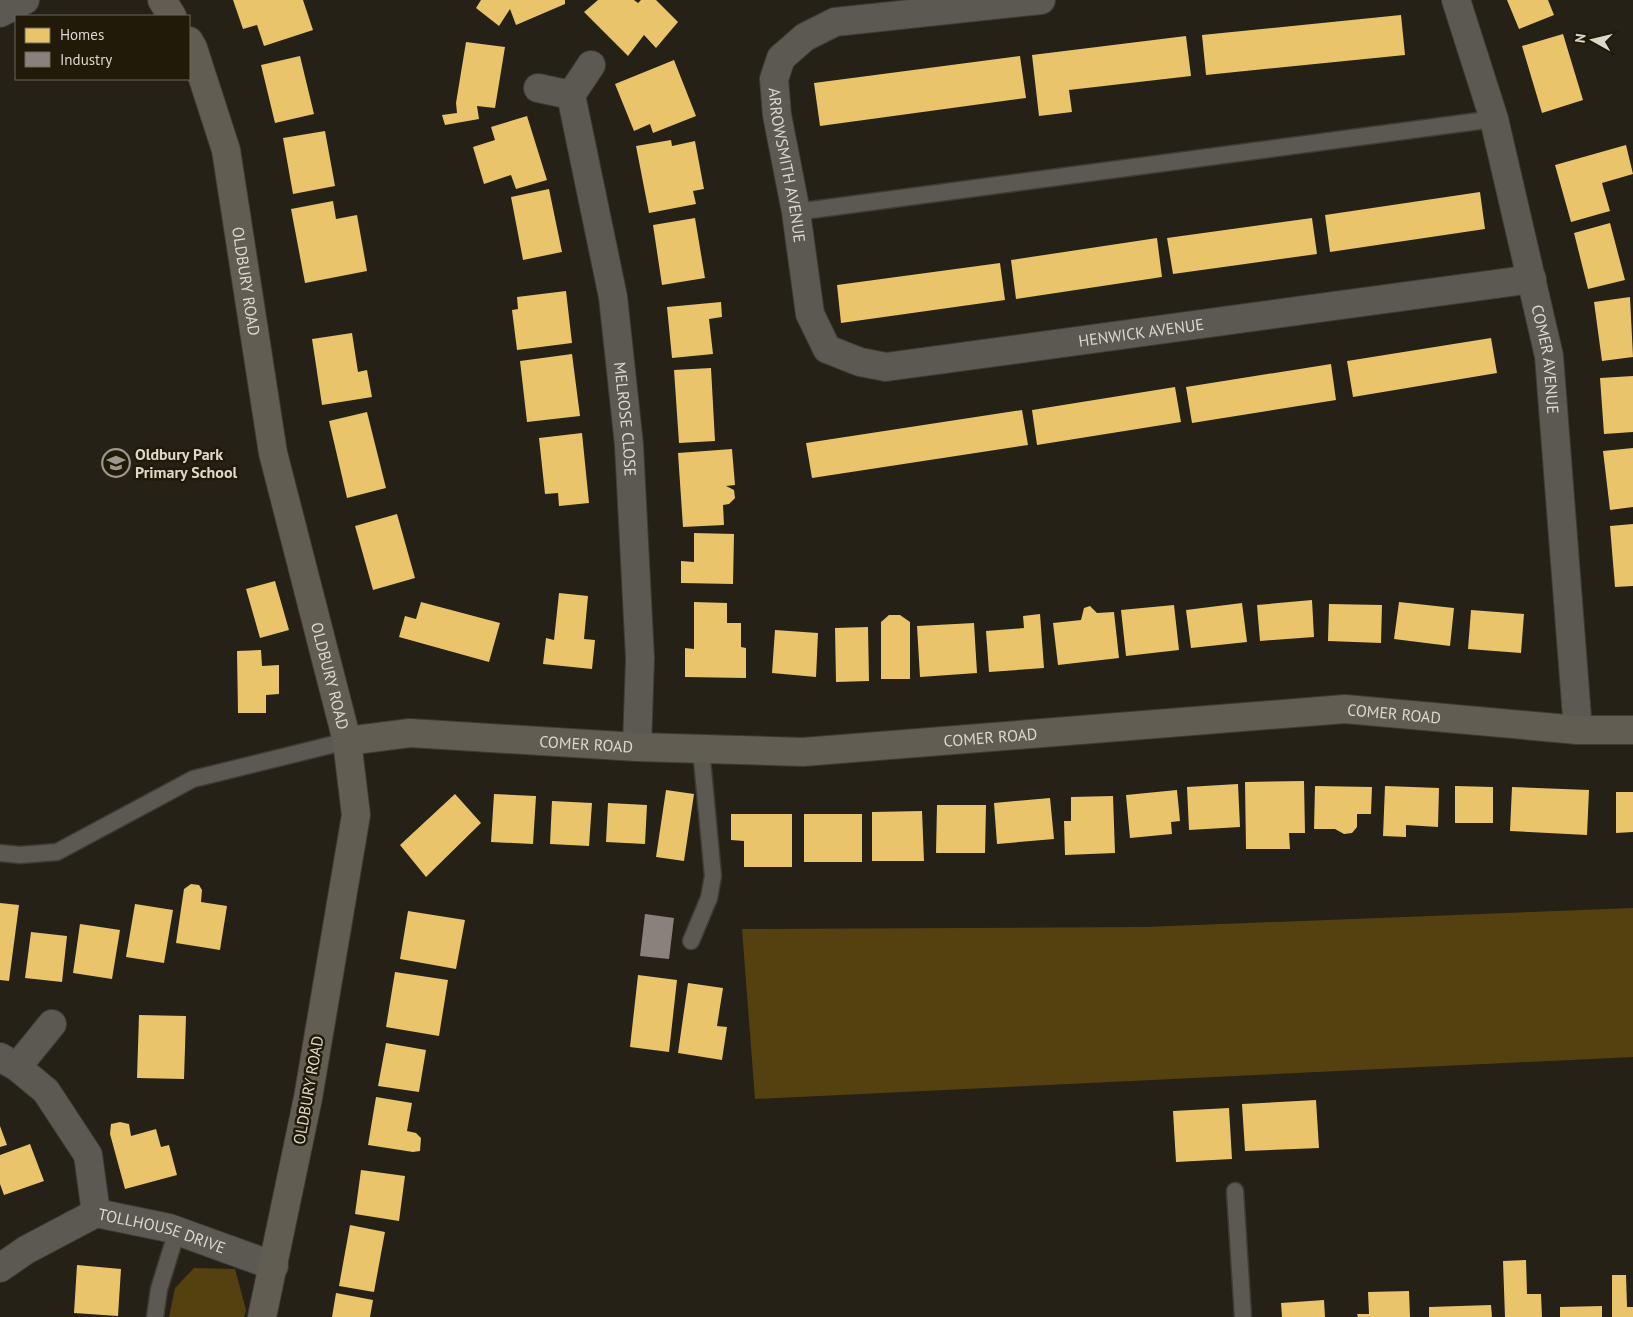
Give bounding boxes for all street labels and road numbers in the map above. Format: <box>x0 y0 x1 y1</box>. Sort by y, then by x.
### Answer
street label: ARROWSMITH AVENUE <box>765 87 810 244</box>
street label: OLDBURY ROAD <box>228 225 265 337</box>
street label: COMER AVENUE <box>1527 303 1563 415</box>
street label: HENWICK AVENUE <box>1077 314 1205 351</box>
street label: MELROSE CLOSE <box>610 361 641 477</box>
street label: OLDBURY ROAD <box>307 620 354 732</box>
street label: COMER ROAD <box>1346 699 1442 728</box>
street label: COMER ROAD <box>943 723 1038 751</box>
street label: COMER ROAD <box>539 731 634 757</box>
street label: OLDBURY ROAD <box>289 1034 327 1146</box>
street label: TOLLHOUSE DRIVE <box>96 1204 228 1258</box>

